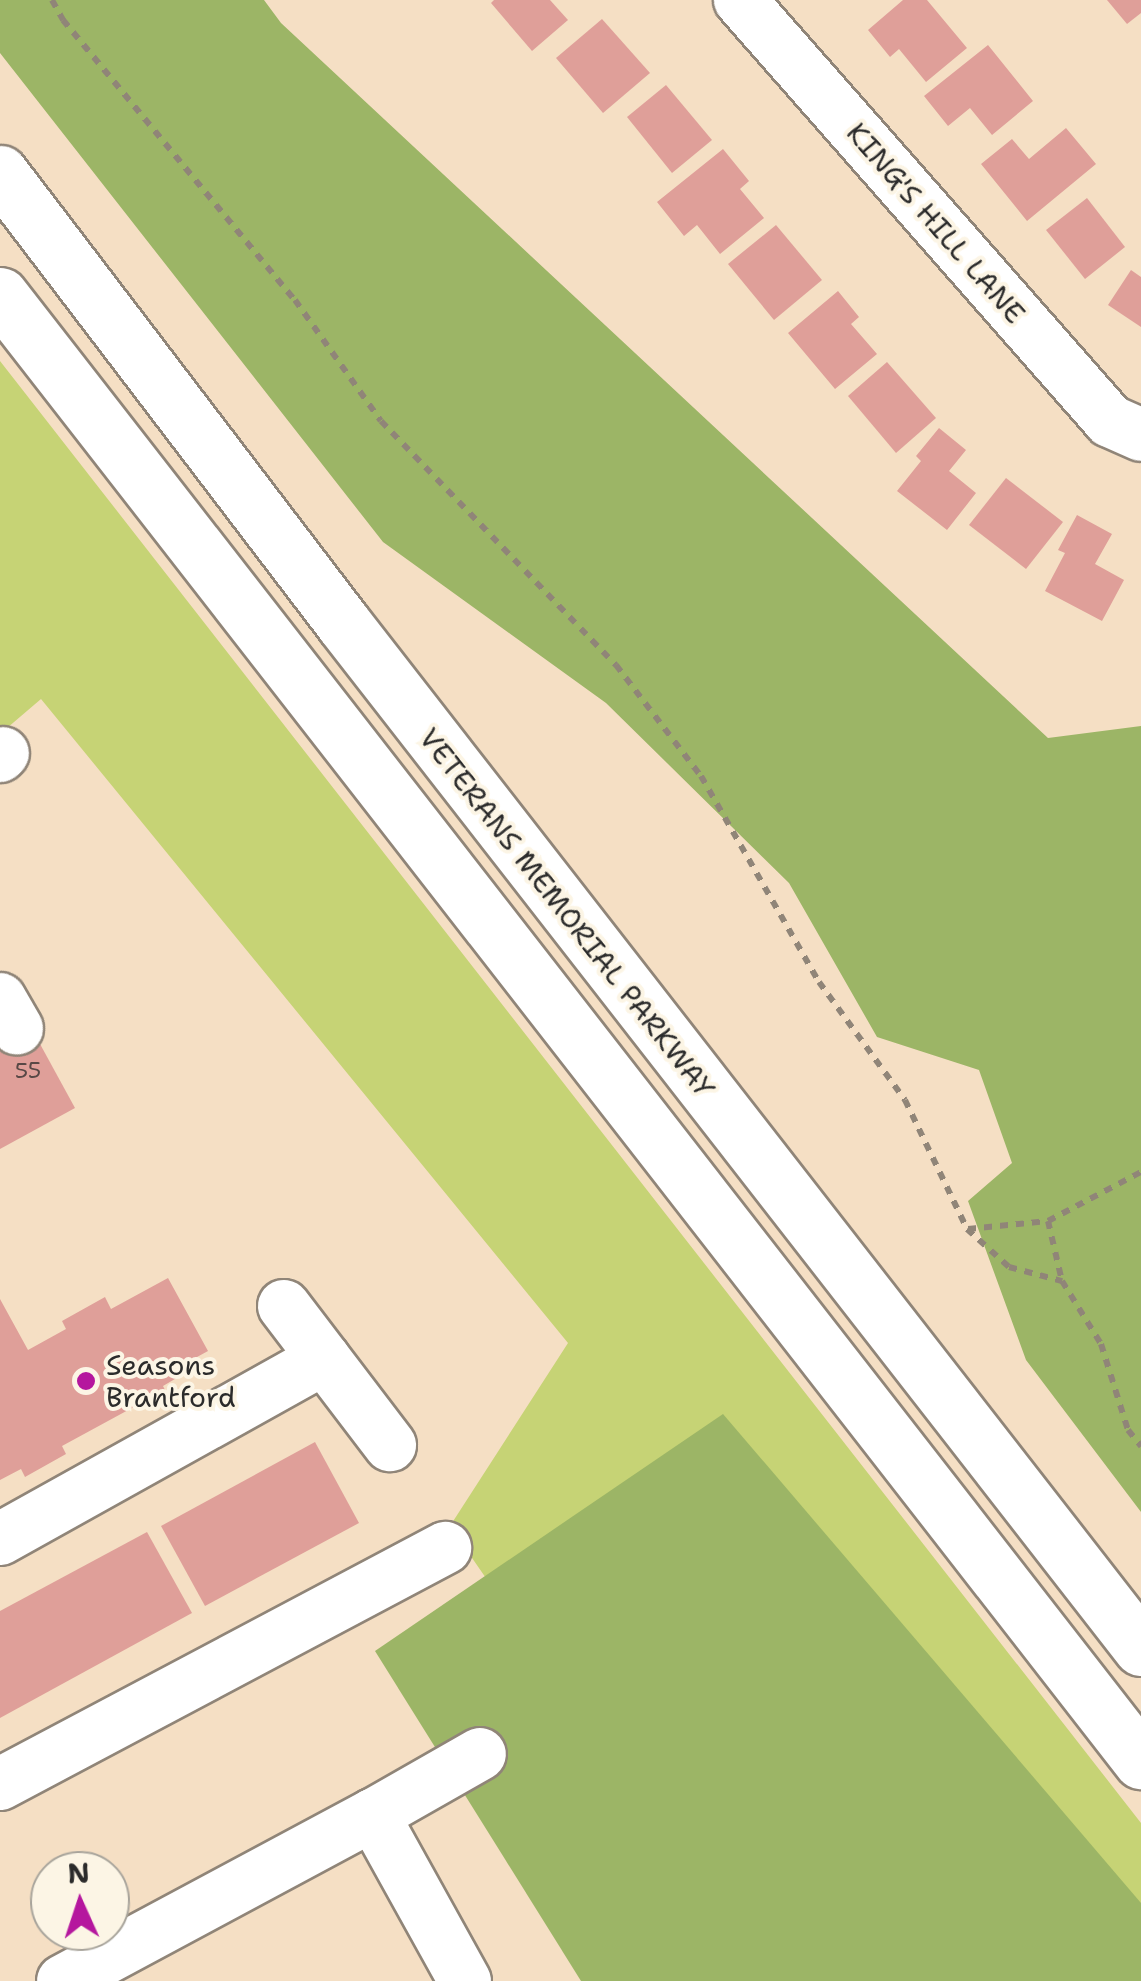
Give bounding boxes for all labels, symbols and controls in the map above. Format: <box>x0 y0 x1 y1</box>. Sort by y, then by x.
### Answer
street label: KING'S HILL LANE <box>840 116 1032 330</box>
street label: VETERANS MEMORIAL PARKWAY <box>412 721 722 1105</box>
house number: 55 <box>15 1058 41 1084</box>
place label: Seasons Brantford <box>106 1348 236 1414</box>
marker: Seasons Brantford <box>75 1370 97 1392</box>
north arrow <box>30 1851 130 1951</box>
text: N <box>66 1853 91 1893</box>

